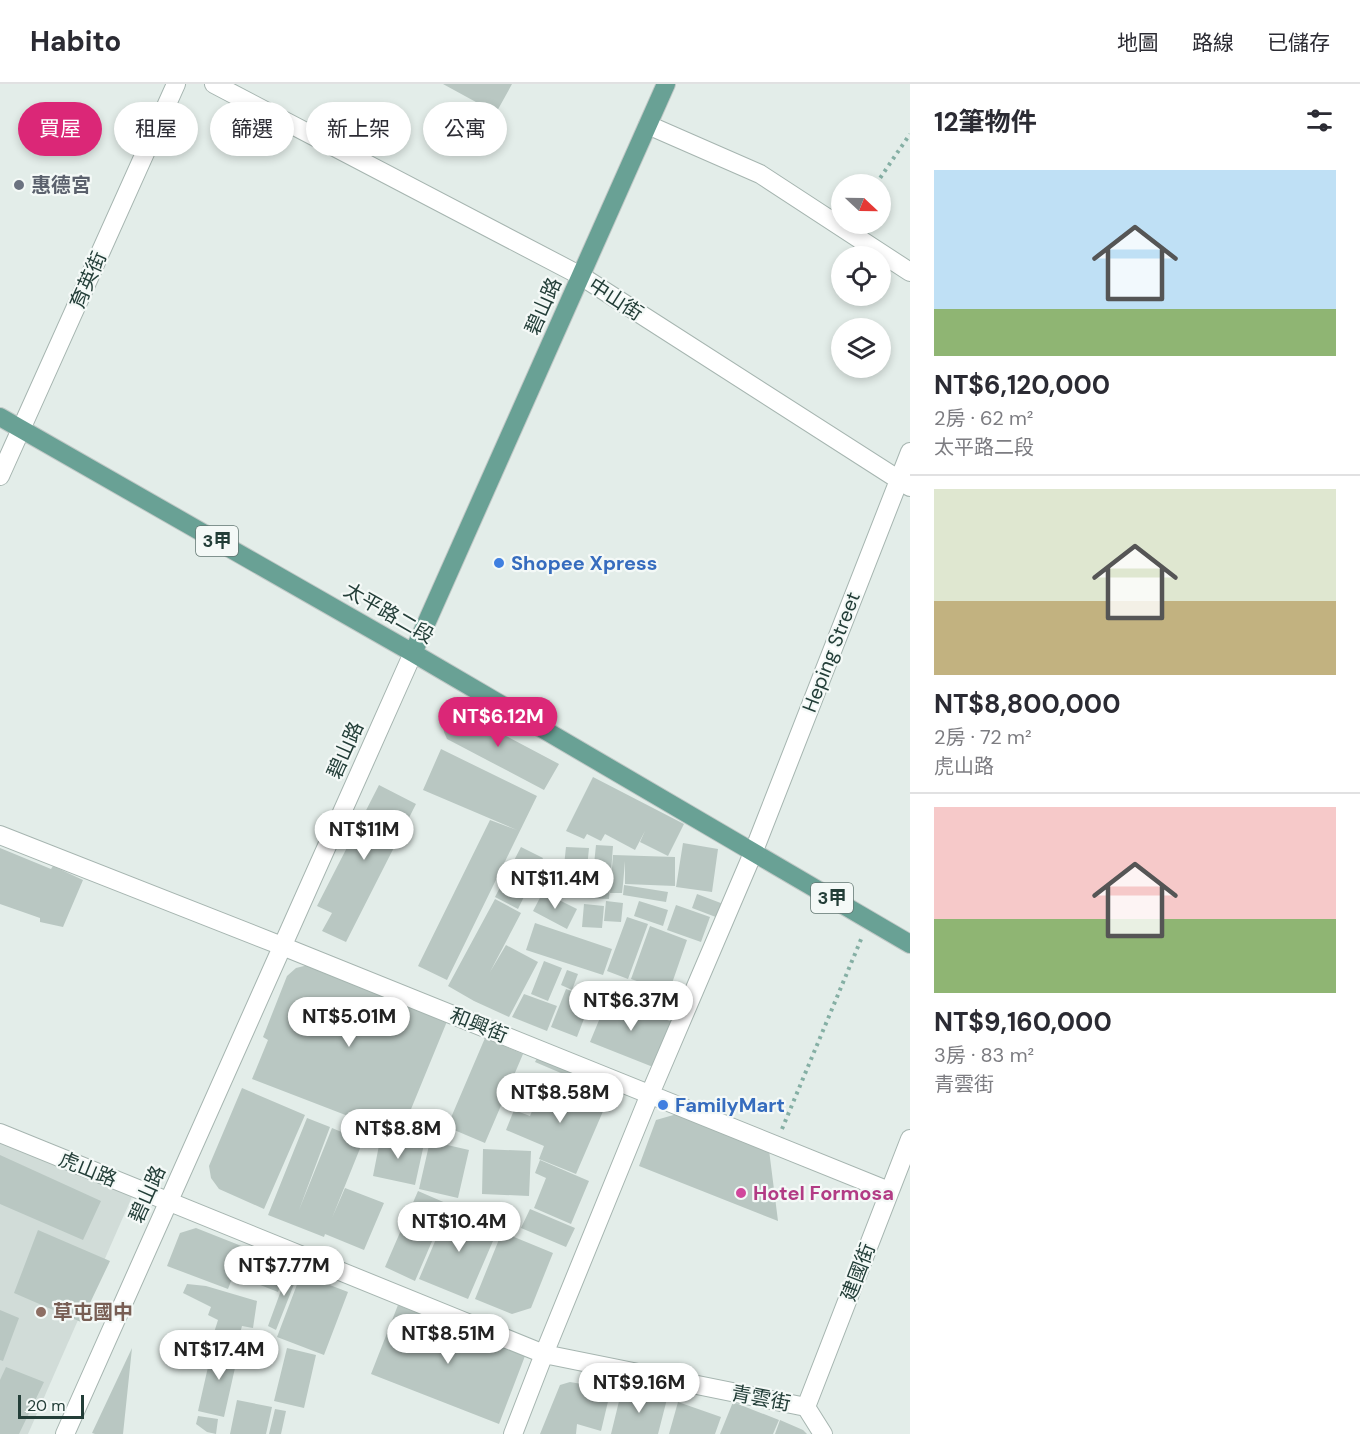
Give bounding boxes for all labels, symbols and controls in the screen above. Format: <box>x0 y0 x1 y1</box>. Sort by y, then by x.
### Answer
text: Habito <box>30 23 121 60</box>
text: 地圖 <box>1117 29 1159 57</box>
text: 路線 <box>1192 29 1234 57</box>
text: 已儲存 <box>1267 29 1330 57</box>
chip: 買屋 <box>18 102 102 156</box>
chip: 租屋 <box>114 102 198 156</box>
chip: 篩選 <box>210 102 294 156</box>
chip: 新上架 <box>306 102 411 156</box>
chip: 公寓 <box>423 102 507 156</box>
icon: filters <box>1303 104 1336 137</box>
text: 12筆物件 <box>934 105 1036 139</box>
place label: 惠德宮 <box>31 172 91 198</box>
north arrow <box>831 174 891 234</box>
map controls <box>831 174 891 378</box>
marker: 惠德宮 <box>12 178 26 192</box>
icon: home <box>1081 209 1189 317</box>
button: locate <box>831 246 891 306</box>
street label: 育英街 <box>64 247 112 313</box>
street label: 中山街 <box>584 272 648 326</box>
street label: 碧山路 <box>519 273 567 339</box>
button: layers <box>831 318 891 378</box>
text: NT$6,120,000 <box>934 368 1110 402</box>
text: 2房 · 62 m² <box>934 405 1033 431</box>
text: 太平路二段 <box>934 434 1034 460</box>
road number: 3甲 <box>196 526 238 556</box>
icon: home <box>1081 528 1189 636</box>
place label: Shopee Xpress <box>511 550 657 576</box>
marker: Shopee Xpress <box>492 556 506 570</box>
street label: 太平路二段 <box>339 577 439 649</box>
street label: Heping Street <box>796 588 866 716</box>
text: NT$8,800,000 <box>934 687 1120 721</box>
pin: NT$6.12M <box>436 697 560 748</box>
text: NT$6.12M <box>452 703 544 729</box>
street label: 碧山路 <box>321 717 369 783</box>
text: 2房 · 72 m² <box>934 724 1032 750</box>
text: 虎山路 <box>934 753 994 779</box>
pin: NT$11M <box>315 810 413 861</box>
text: NT$11M <box>329 816 399 842</box>
icon: home <box>1081 846 1189 954</box>
pin: NT$11.4M <box>493 859 617 910</box>
text: NT$11.4M <box>511 865 599 891</box>
road number: 3甲 <box>811 883 853 913</box>
pin: NT$6.37M <box>569 981 693 1032</box>
text: NT$6.37M <box>583 987 679 1013</box>
pin: NT$5.01M <box>287 997 411 1048</box>
street label: 和興街 <box>446 1002 512 1048</box>
text: NT$5.01M <box>302 1003 396 1029</box>
text: NT$9,160,000 <box>934 1005 1112 1039</box>
text: 3房 · 83 m² <box>934 1042 1034 1068</box>
text: 青雲街 <box>934 1071 994 1097</box>
pin: NT$8.58M <box>498 1073 622 1124</box>
text: NT$8.58M <box>511 1079 609 1105</box>
place label: FamilyMart <box>675 1092 785 1118</box>
marker: FamilyMart <box>656 1098 670 1112</box>
pin: NT$8.8M <box>343 1109 453 1160</box>
text: NT$8.8M <box>355 1115 441 1141</box>
street label: 虎山路 <box>55 1146 121 1192</box>
street label: 碧山路 <box>123 1161 171 1227</box>
place label: Hotel Formosa <box>753 1180 894 1206</box>
marker: Hotel Formosa <box>734 1186 748 1200</box>
pin: NT$10.4M <box>397 1202 521 1253</box>
text: NT$10.4M <box>412 1208 506 1234</box>
street label: 建國街 <box>835 1239 881 1305</box>
pin: NT$7.77M <box>222 1246 346 1297</box>
text: NT$7.77M <box>238 1252 330 1278</box>
place label: 草屯國中 <box>53 1299 133 1325</box>
marker: 草屯國中 <box>34 1305 48 1319</box>
pin: NT$8.51M <box>386 1314 510 1365</box>
text: NT$8.51M <box>401 1320 495 1346</box>
pin: NT$17.4M <box>157 1330 281 1381</box>
text: NT$17.4M <box>173 1336 265 1362</box>
pin: NT$9.16M <box>577 1363 701 1414</box>
text: NT$9.16M <box>593 1369 685 1395</box>
street label: 青雲街 <box>729 1380 793 1416</box>
scale bar <box>18 1392 84 1420</box>
text: 20 m <box>27 1395 66 1416</box>

